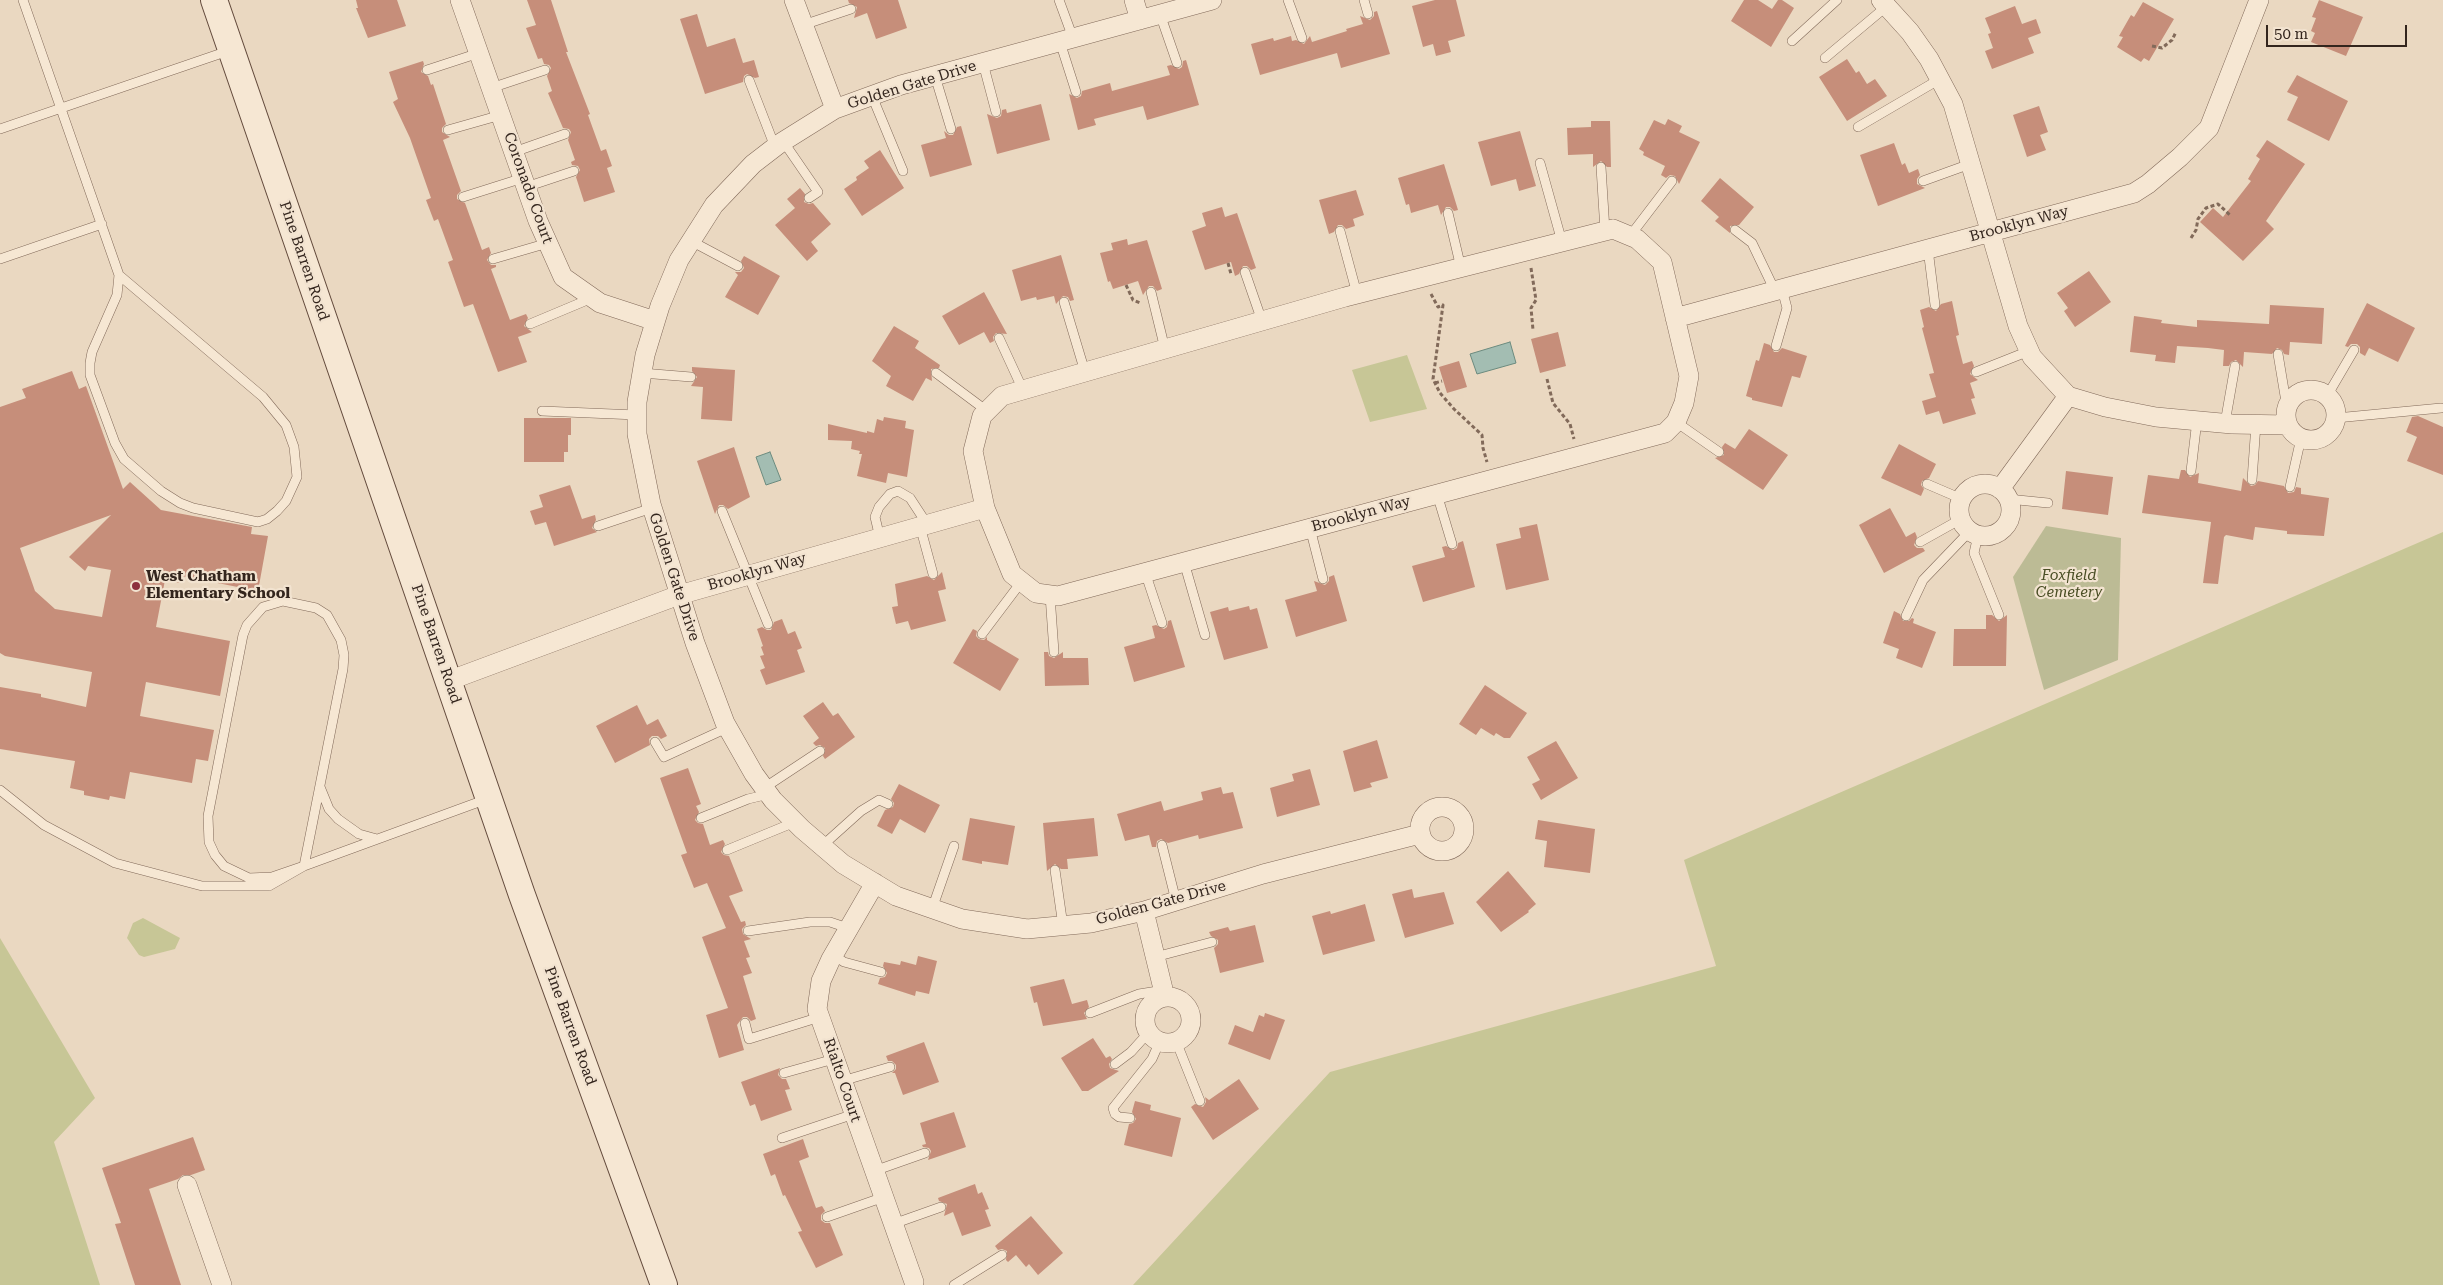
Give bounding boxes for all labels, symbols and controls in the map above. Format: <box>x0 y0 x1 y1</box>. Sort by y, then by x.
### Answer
scale bar <box>2268 15 2409 47</box>
text: 50 m <box>2274 25 2308 43</box>
street label: Golden Gate Drive <box>845 57 979 113</box>
street label: Coronado Court <box>500 130 556 246</box>
street label: Pine Barren Road <box>275 199 333 323</box>
street label: Brooklyn Way <box>1968 202 2070 246</box>
street label: Brooklyn Way <box>1310 492 1412 536</box>
street label: Golden Gate Drive <box>645 511 703 643</box>
street label: Brooklyn Way <box>706 549 808 595</box>
park label: Foxfield Cemetery <box>2036 567 2102 602</box>
place label: West Chatham Elementary School <box>146 568 290 603</box>
marker: West Chatham Elementary School <box>130 580 142 592</box>
street label: Pine Barren Road <box>407 582 465 706</box>
street label: Golden Gate Drive <box>1094 877 1228 929</box>
street label: Pine Barren Road <box>540 964 600 1088</box>
street label: Rialto Court <box>819 1036 865 1124</box>

